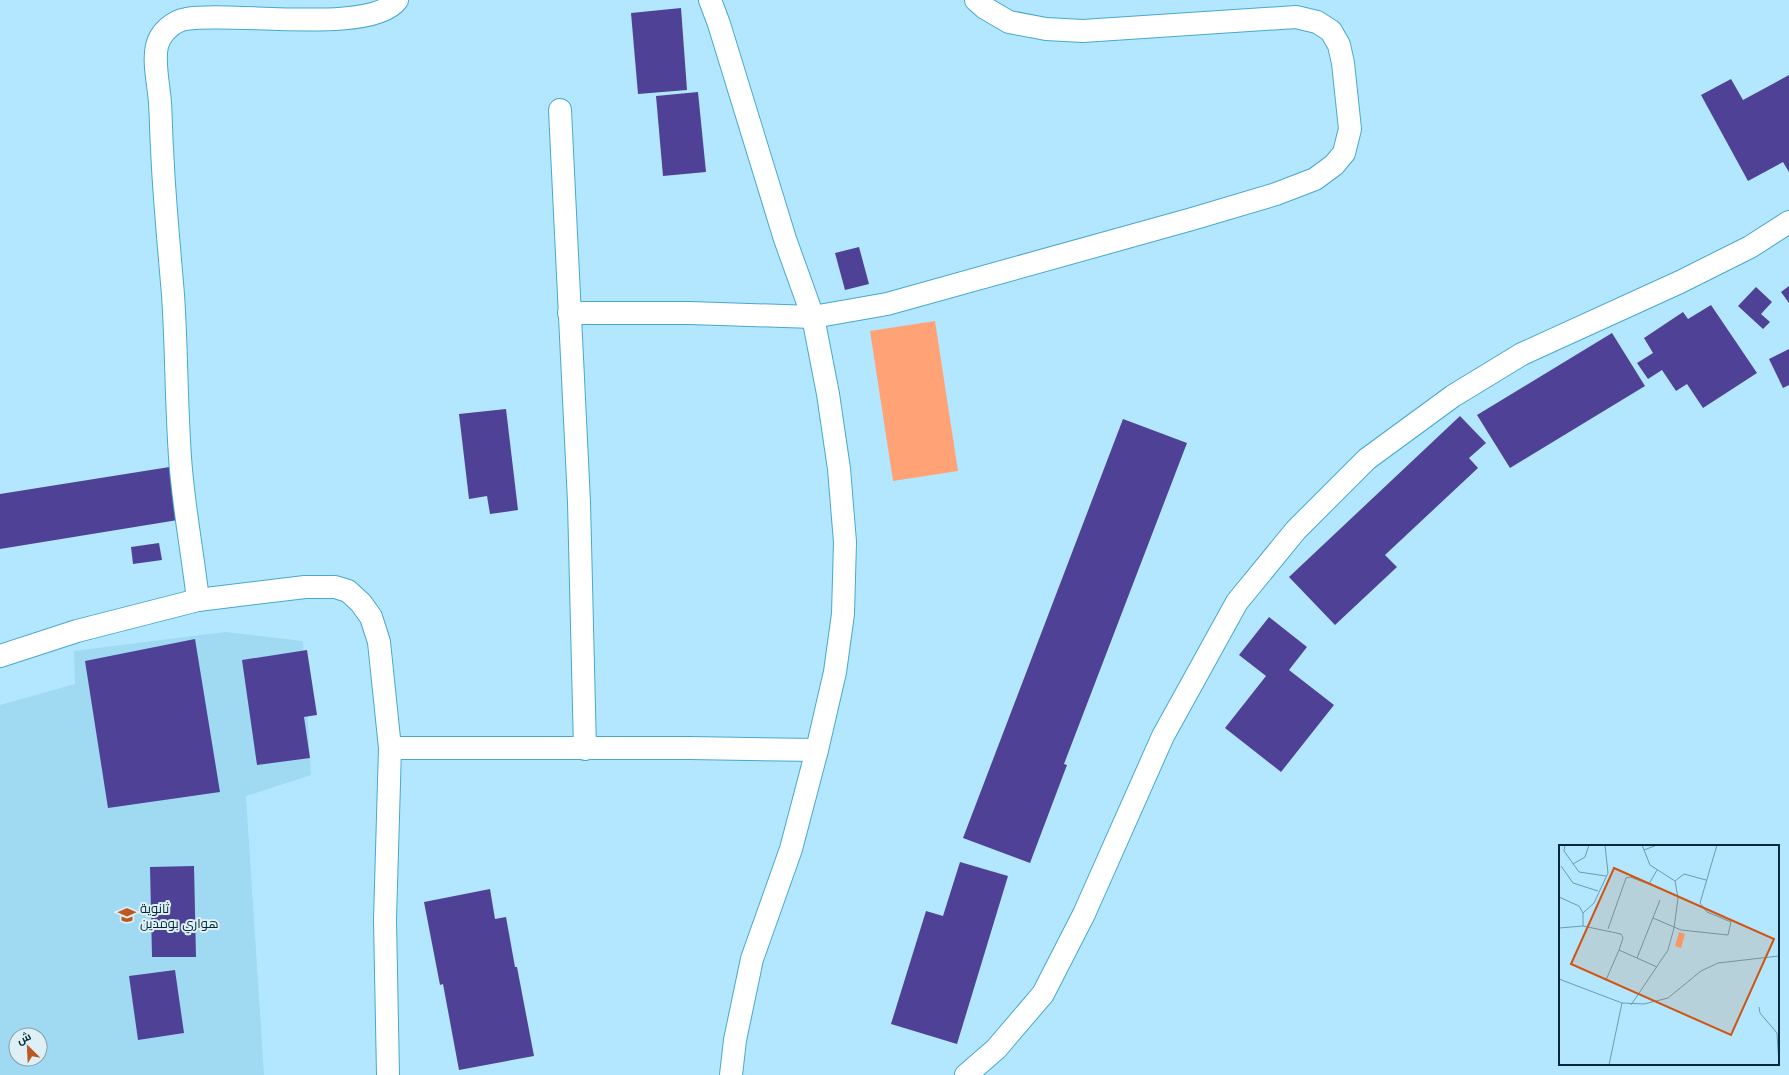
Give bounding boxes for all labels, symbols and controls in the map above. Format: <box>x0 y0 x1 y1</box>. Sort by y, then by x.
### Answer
inset map <box>1559 845 1779 1065</box>
place label: ثانوية هواري بومدين <box>140 901 219 934</box>
school or university icon: ثانوية هواري بومدين <box>117 905 137 925</box>
north arrow <box>8 1027 48 1067</box>
text: ش <box>15 1030 33 1047</box>

